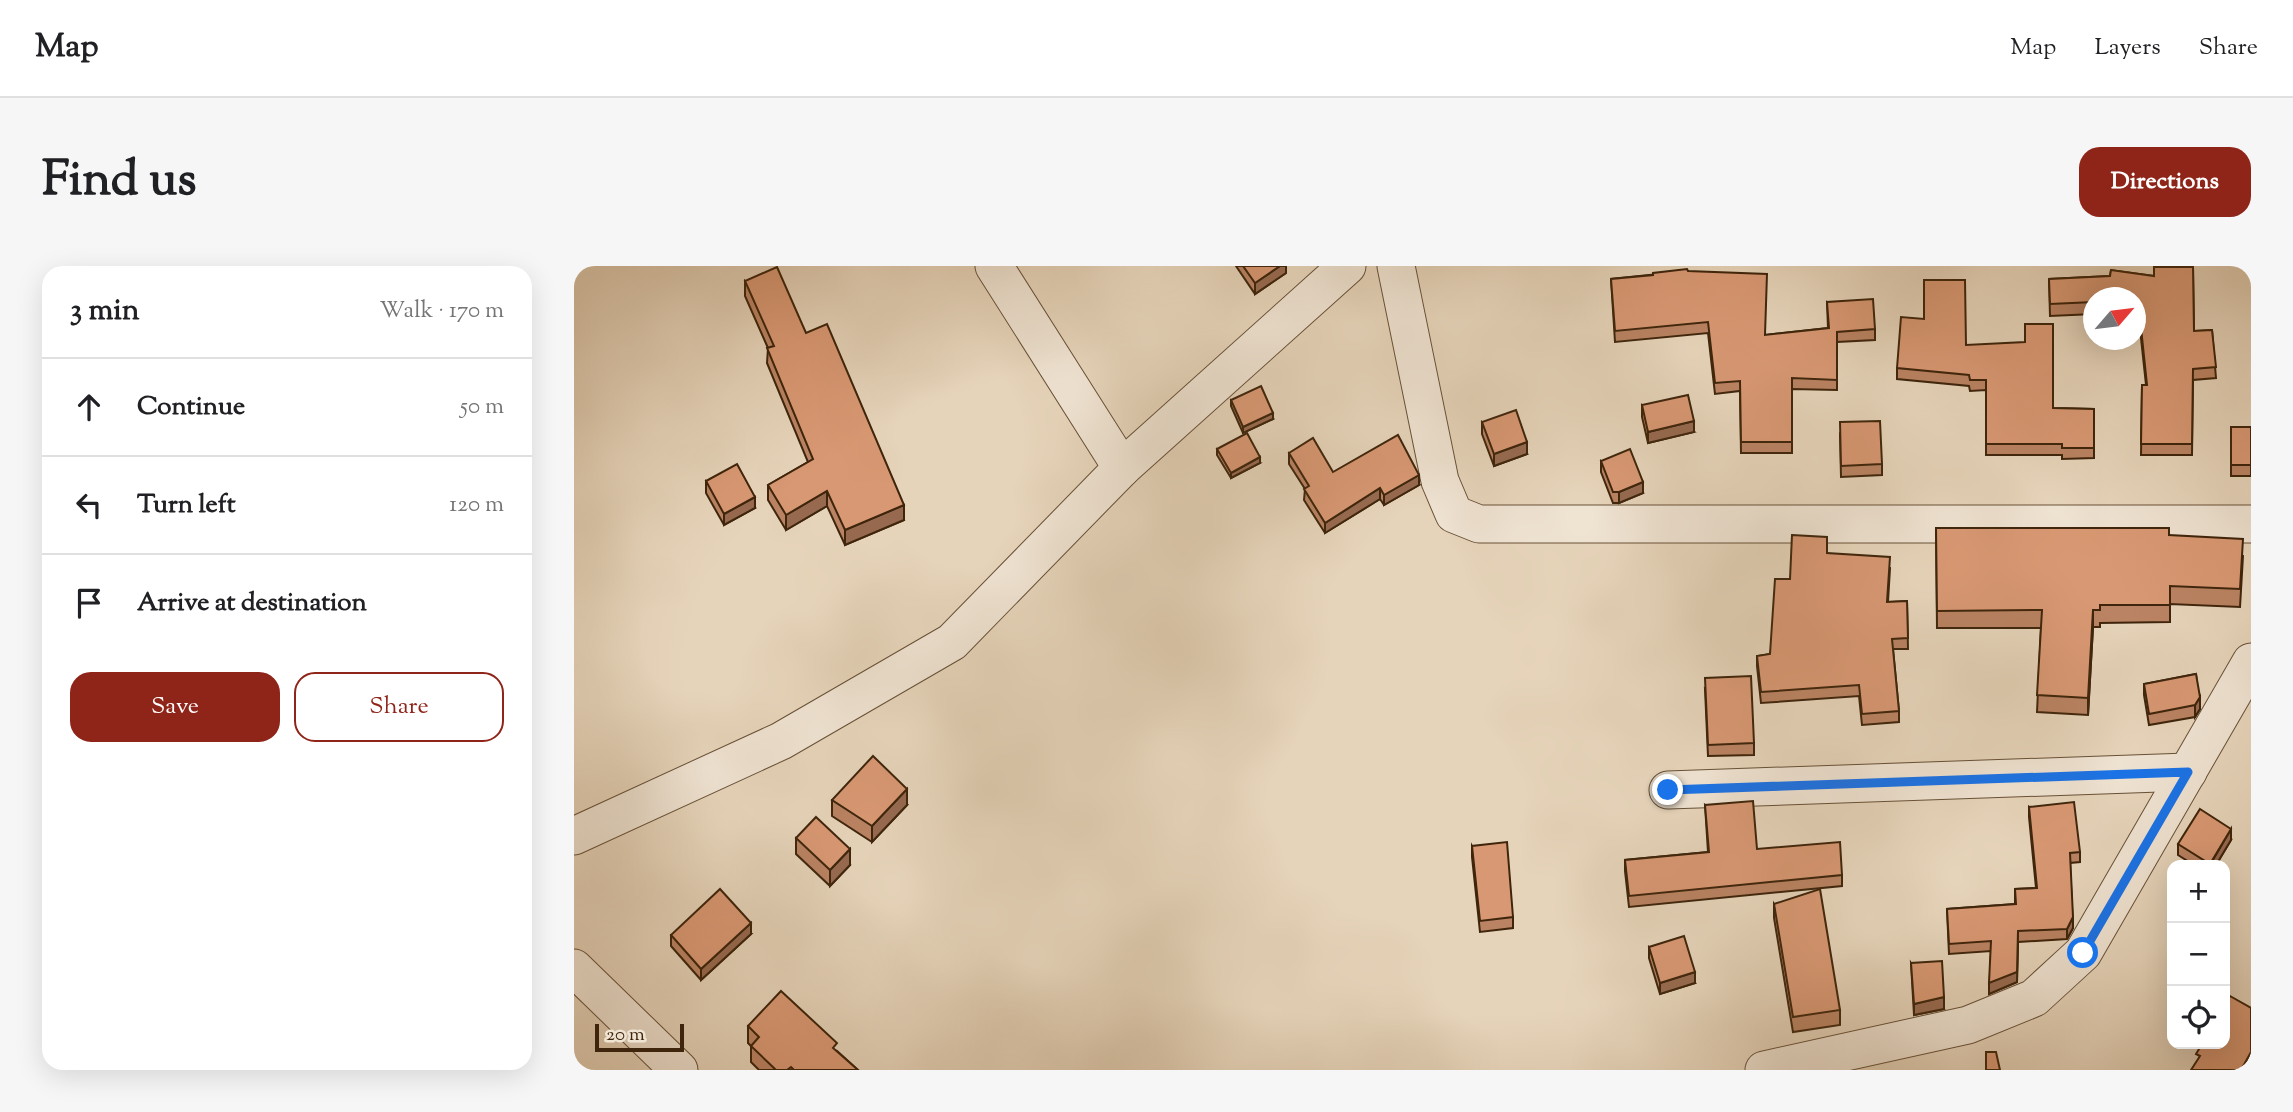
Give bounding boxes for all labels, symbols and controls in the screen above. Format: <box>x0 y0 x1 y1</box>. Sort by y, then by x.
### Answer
text: Map <box>35 24 99 72</box>
text: Map <box>2010 31 2056 65</box>
text: Layers <box>2094 31 2161 65</box>
text: Share <box>2199 31 2258 65</box>
text: Find us <box>42 147 196 217</box>
button: Directions <box>2079 147 2251 217</box>
north arrow <box>2083 287 2146 350</box>
text: 3 min <box>70 290 140 333</box>
text: Walk · 170 m <box>379 295 504 328</box>
icon: ahead <box>70 388 108 426</box>
text: Continue <box>137 389 245 426</box>
text: 50 m <box>460 391 504 424</box>
icon: left <box>70 486 108 524</box>
text: Turn left <box>137 487 236 524</box>
text: 120 m <box>449 489 504 522</box>
icon: arrive <box>70 584 108 622</box>
text: Arrive at destination <box>137 585 367 622</box>
button: Save <box>70 672 280 742</box>
button: Share <box>294 672 504 742</box>
route end <box>1652 774 1683 805</box>
map controls <box>2167 860 2230 1049</box>
button: + <box>2167 860 2230 923</box>
button: − <box>2167 923 2230 986</box>
route start <box>2067 937 2098 968</box>
button: locate <box>2167 986 2230 1049</box>
scale bar <box>595 1021 684 1053</box>
text: 20 m <box>606 1022 645 1049</box>

